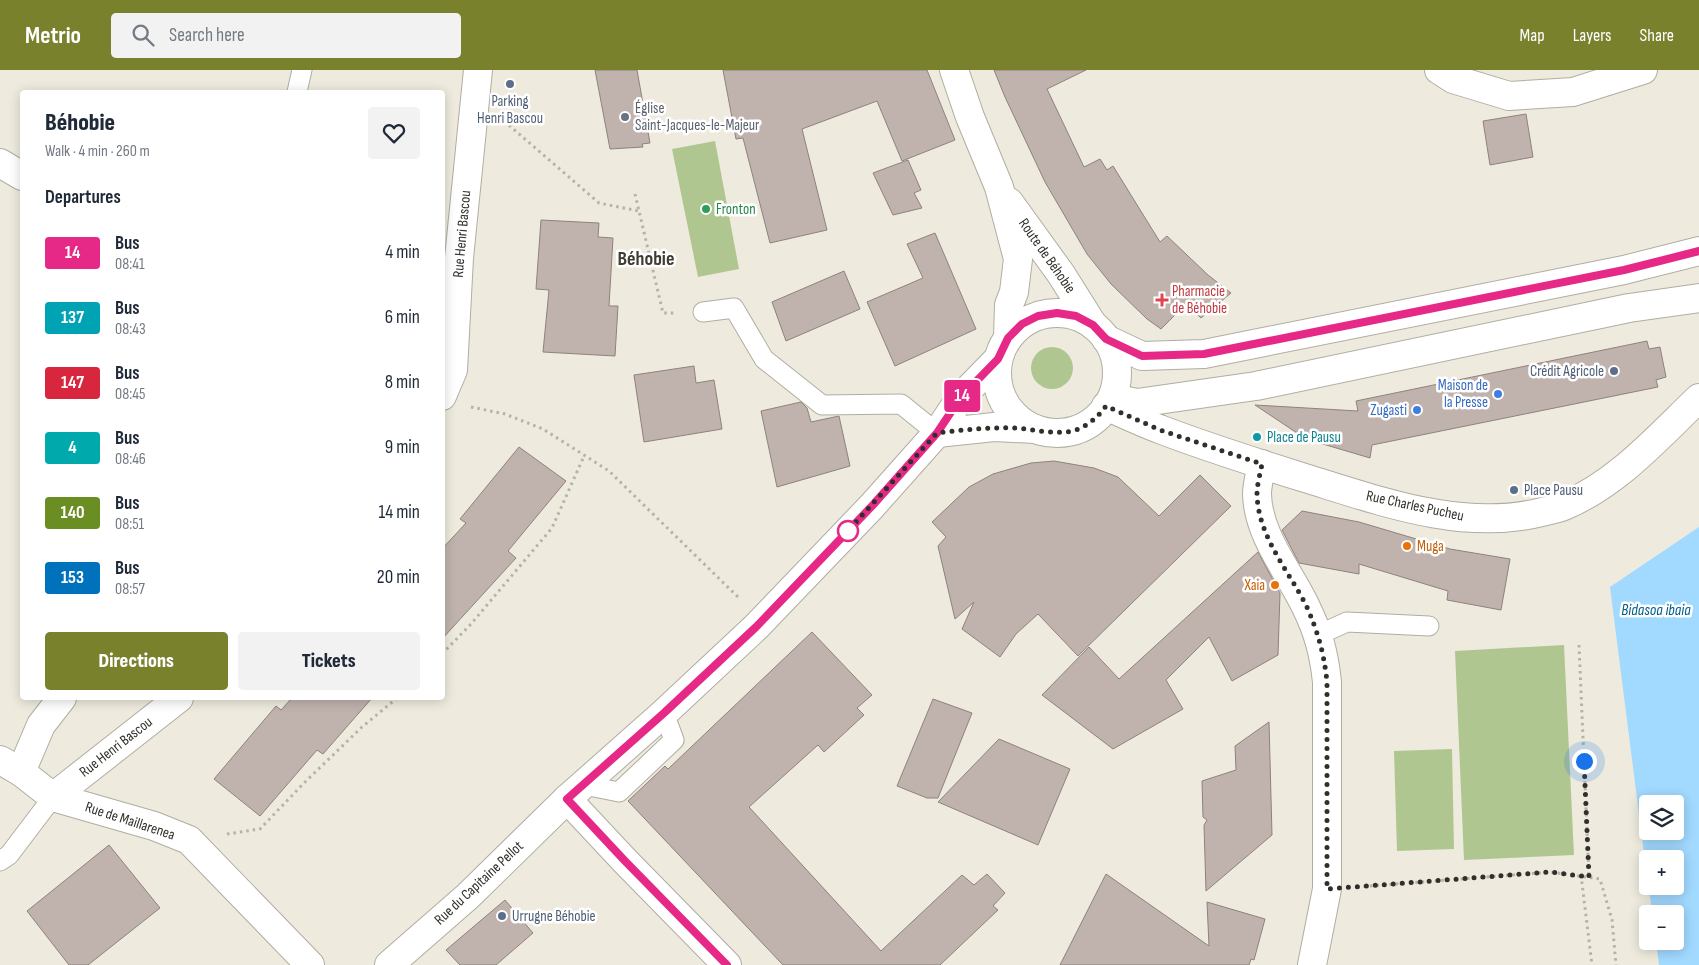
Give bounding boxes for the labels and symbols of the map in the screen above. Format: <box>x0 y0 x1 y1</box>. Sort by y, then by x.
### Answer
marker: Parking Henri Bascou <box>504 78 516 90</box>
place label: Parking Henri Bascou <box>477 92 543 128</box>
place label: Église Saint-Jacques-le-Majeur <box>635 99 760 135</box>
marker: Église Saint-Jacques-le-Majeur <box>619 111 631 123</box>
street label: Rue Henri Bascou <box>449 190 475 278</box>
place label: Fronton <box>716 200 756 219</box>
marker: Fronton <box>700 203 712 215</box>
street label: Route de Béhobie <box>1014 215 1080 297</box>
district label: Béhobie <box>618 247 674 271</box>
place label: Pharmacie de Béhobie <box>1172 282 1227 318</box>
marker: Pharmacie de Béhobie <box>1156 294 1168 306</box>
place label: Crédit Agricole <box>1530 362 1604 381</box>
marker: Crédit Agricole <box>1608 365 1620 377</box>
place label: Maison de la Presse <box>1438 376 1488 412</box>
line badge: 14 <box>940 380 984 412</box>
marker: Maison de la Presse <box>1492 388 1504 400</box>
place label: Zugasti <box>1370 401 1407 420</box>
marker: Zugasti <box>1411 404 1423 416</box>
place label: Place de Pausu <box>1267 428 1341 447</box>
marker: Place de Pausu <box>1251 431 1263 443</box>
place label: Place Pausu <box>1524 481 1583 500</box>
marker: Place Pausu <box>1508 484 1520 496</box>
street label: Rue Charles Pucheu <box>1364 486 1466 526</box>
unlabelled marker <box>837 520 859 542</box>
place label: Muga <box>1417 537 1444 556</box>
marker: Muga <box>1401 540 1413 552</box>
place label: Xaia <box>1243 576 1265 595</box>
marker: Xaia <box>1269 579 1281 591</box>
water label: Bidasoa ibaia <box>1621 601 1691 620</box>
street label: Rue Henri Bascou <box>76 713 156 781</box>
your location <box>1572 749 1597 774</box>
street label: Rue de Maillarenea <box>83 798 178 845</box>
street label: Rue du Capitaine Pellot <box>430 837 528 929</box>
place label: Urrugne Béhobie <box>512 907 596 926</box>
marker: Urrugne Béhobie <box>496 910 508 922</box>

